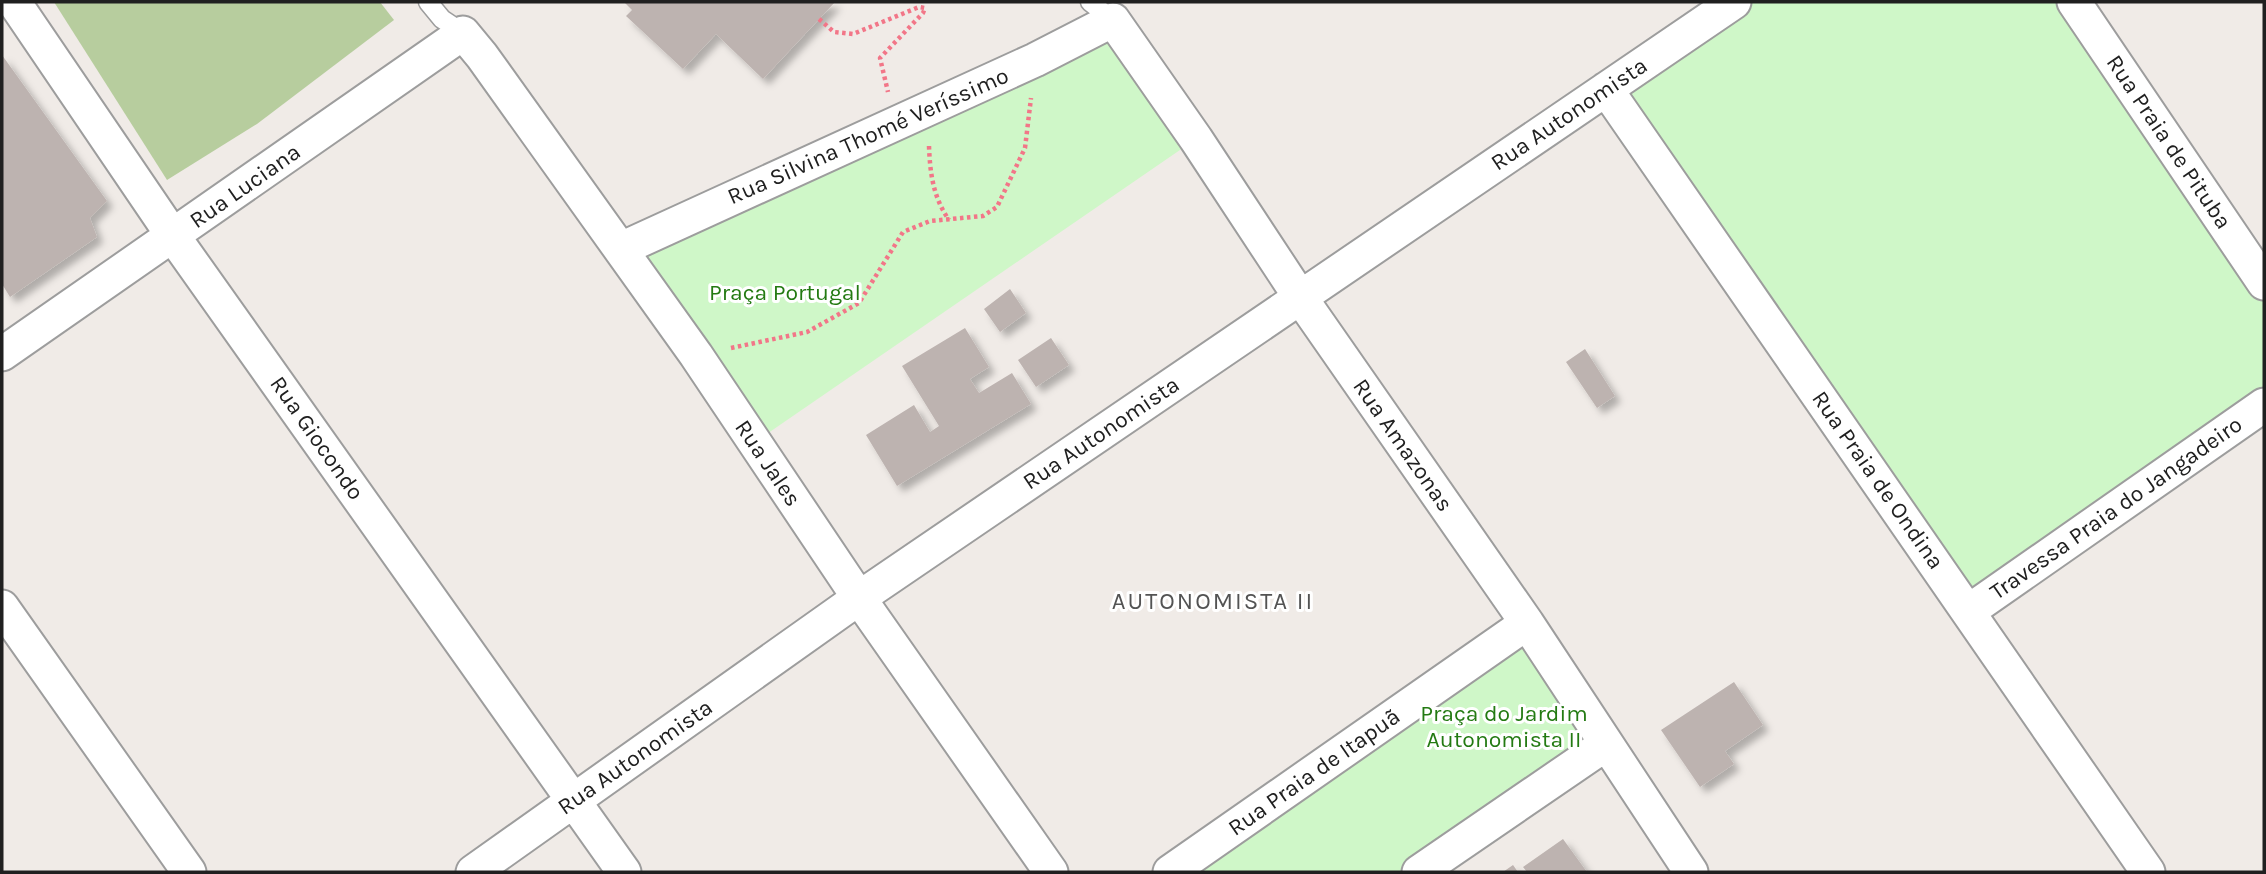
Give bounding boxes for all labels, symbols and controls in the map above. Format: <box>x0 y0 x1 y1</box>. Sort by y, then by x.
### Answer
street label: Rua Praia de Pituba <box>2101 50 2237 234</box>
street label: Rua Autonomista <box>1486 52 1652 176</box>
street label: Rua Silvina Thomé Veríssimo <box>723 62 1013 210</box>
street label: Rua Luciana <box>185 138 305 234</box>
park label: Praça Portugal <box>709 279 861 306</box>
street label: Rua Giocondo <box>264 371 370 505</box>
street label: Rua Autonomista <box>1018 371 1184 495</box>
street label: Rua Amazonas <box>1347 374 1459 516</box>
street label: Rua Praia de Ondina <box>1806 386 1950 574</box>
street label: Travessa Praia do Jangadeiro <box>1985 410 2247 606</box>
street label: Rua Jales <box>729 415 807 511</box>
district label: AUTONOMISTA II <box>1112 587 1314 615</box>
street label: Rua Autonomista <box>552 694 718 820</box>
park label: Praça do Jardim Autonomista II <box>1420 700 1588 753</box>
street label: Rua Praia de Itapuã <box>1223 703 1405 841</box>

